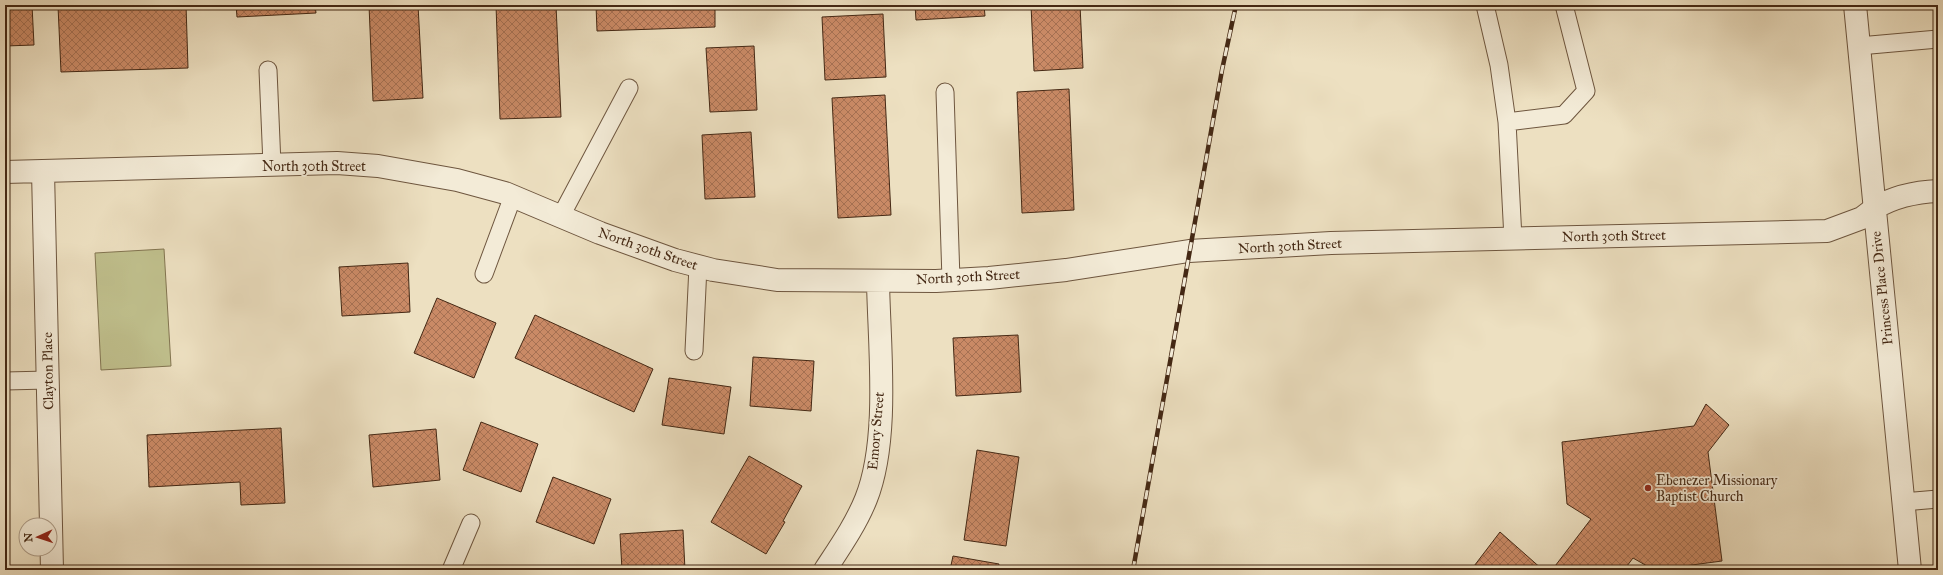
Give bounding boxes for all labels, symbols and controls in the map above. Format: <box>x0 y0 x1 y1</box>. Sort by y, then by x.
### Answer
street label: North 30th Street <box>262 158 366 175</box>
street label: North 30th Street <box>596 224 700 274</box>
street label: North 30th Street <box>1562 227 1666 245</box>
street label: Princess Place Drive <box>1868 230 1896 346</box>
street label: North 30th Street <box>1238 235 1342 257</box>
street label: North 30th Street <box>916 266 1020 288</box>
street label: Clayton Place <box>39 332 57 410</box>
street label: Emory Street <box>864 391 888 471</box>
place label: Ebenezer Missionary Baptist Church <box>1656 472 1778 505</box>
marker: Ebenezer Missionary Baptist Church <box>1643 483 1653 493</box>
north arrow <box>18 517 58 557</box>
text: N <box>22 532 35 543</box>

